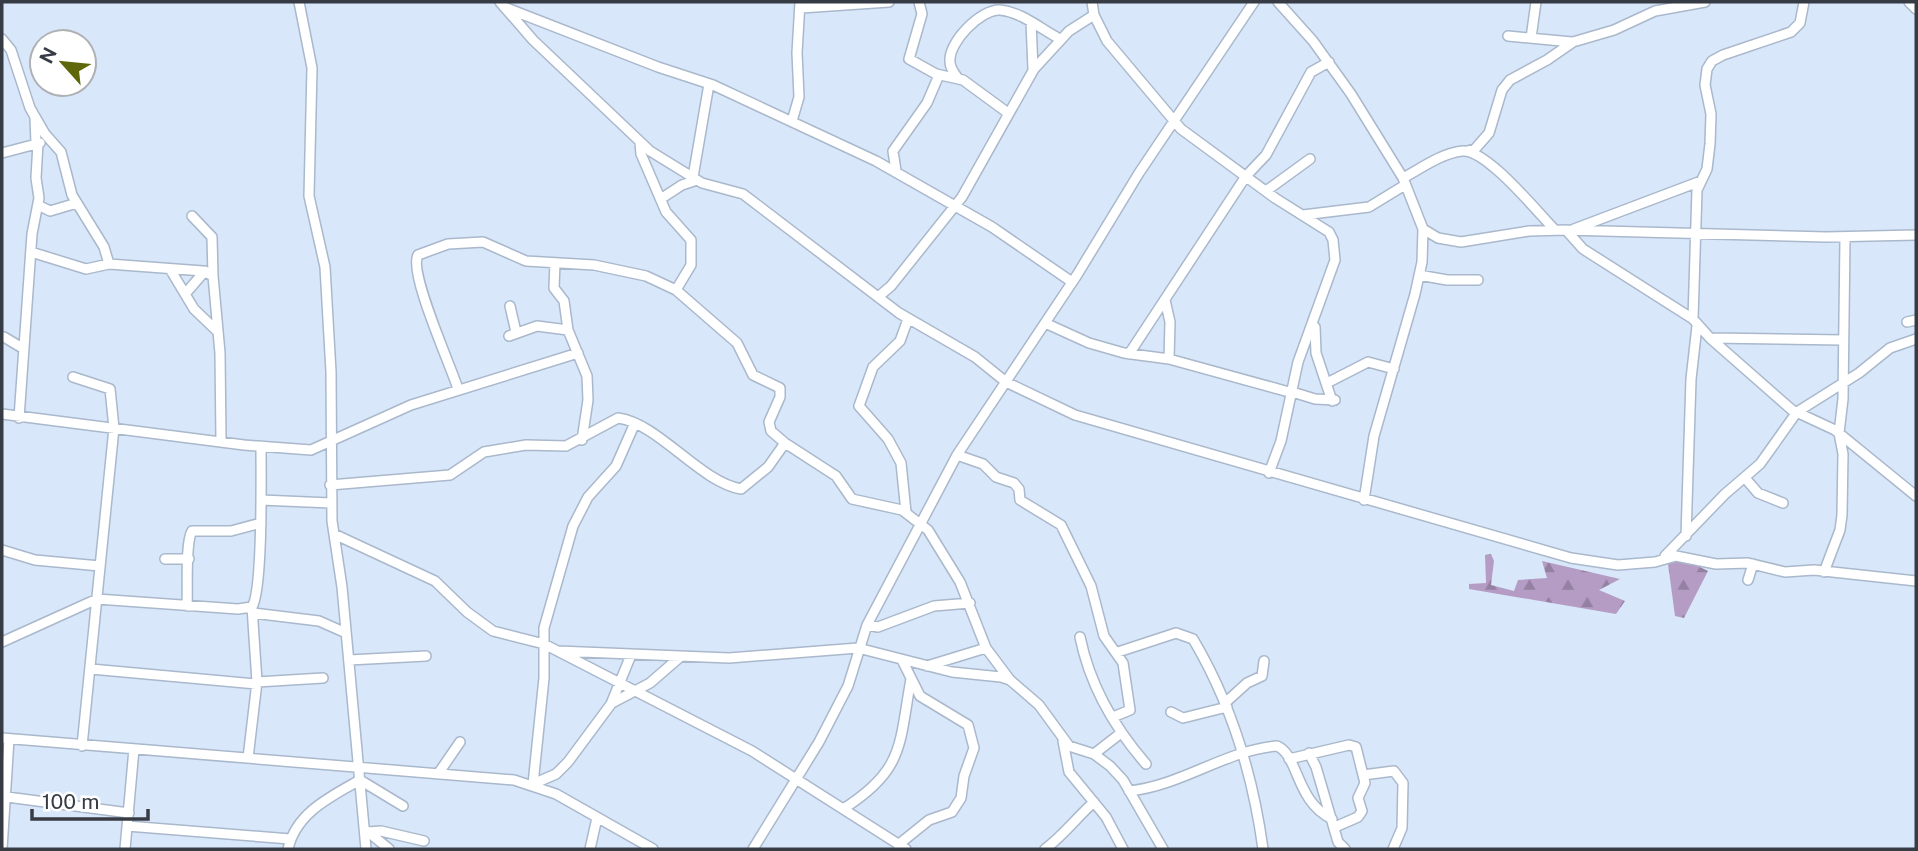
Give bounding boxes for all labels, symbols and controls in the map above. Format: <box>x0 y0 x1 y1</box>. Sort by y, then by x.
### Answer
north arrow <box>28 28 98 98</box>
text: N <box>35 44 61 67</box>
scale bar <box>32 778 147 822</box>
text: 100 m <box>42 789 99 814</box>

